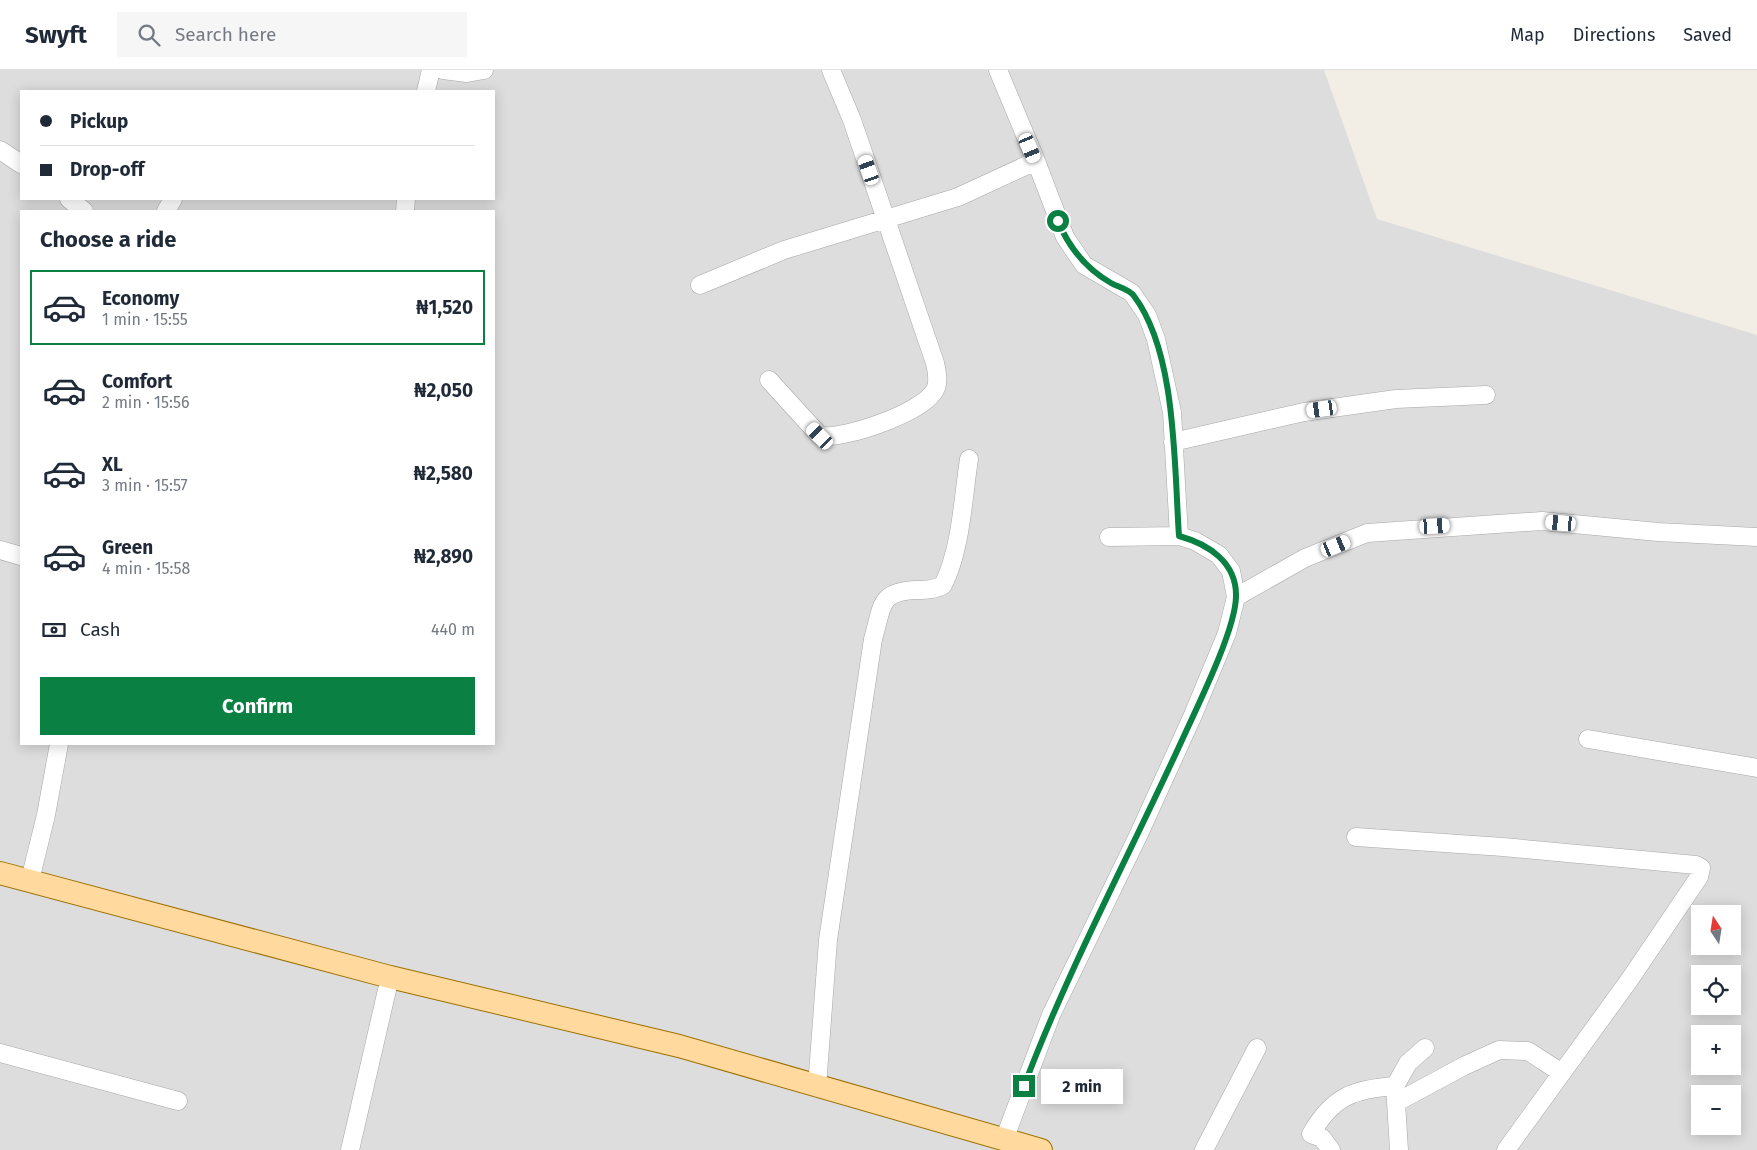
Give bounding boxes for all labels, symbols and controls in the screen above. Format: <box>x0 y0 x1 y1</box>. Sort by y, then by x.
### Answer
search box <box>117 12 467 57</box>
text: Swyft <box>25 21 87 49</box>
icon: search <box>135 21 163 49</box>
text: Search here <box>175 23 276 46</box>
text: Map <box>1510 24 1545 46</box>
text: Directions <box>1573 24 1655 46</box>
text: Saved <box>1683 24 1732 46</box>
text: Pickup <box>70 110 128 133</box>
car <box>1017 131 1042 165</box>
car <box>857 153 880 187</box>
text: Drop-off <box>70 158 144 181</box>
route start <box>1047 210 1069 232</box>
text: Choose a ride <box>40 226 176 253</box>
icon: car <box>42 285 87 330</box>
text: Economy <box>102 287 179 310</box>
text: ₦1,520 <box>416 296 473 319</box>
text: 1 min · 15:55 <box>102 310 188 329</box>
icon: car <box>42 368 87 413</box>
text: Comfort <box>102 370 172 393</box>
text: ₦2,050 <box>414 379 473 402</box>
text: 2 min · 15:56 <box>102 393 189 412</box>
car <box>1306 399 1337 419</box>
car <box>804 420 835 452</box>
icon: car <box>42 451 87 496</box>
text: XL <box>102 453 123 476</box>
text: ₦2,580 <box>414 462 473 485</box>
text: 3 min · 15:57 <box>102 476 188 495</box>
car <box>1545 514 1576 532</box>
car <box>1419 518 1450 534</box>
car <box>1319 533 1352 559</box>
icon: car <box>42 534 87 579</box>
text: Green <box>102 536 153 559</box>
text: ₦2,890 <box>414 545 473 568</box>
text: 4 min · 15:58 <box>102 559 190 578</box>
icon: cash <box>40 616 68 644</box>
text: Cash <box>80 618 121 641</box>
text: 440 m <box>431 620 475 639</box>
button: Confirm <box>40 677 475 735</box>
north arrow <box>1691 905 1741 955</box>
map controls <box>1691 905 1741 1135</box>
button: locate <box>1691 965 1741 1015</box>
button: + <box>1691 1025 1741 1075</box>
callout: 2 min <box>1042 1068 1124 1104</box>
route end <box>1013 1075 1035 1097</box>
text: 2 min <box>1062 1077 1102 1096</box>
button: − <box>1691 1085 1741 1135</box>

